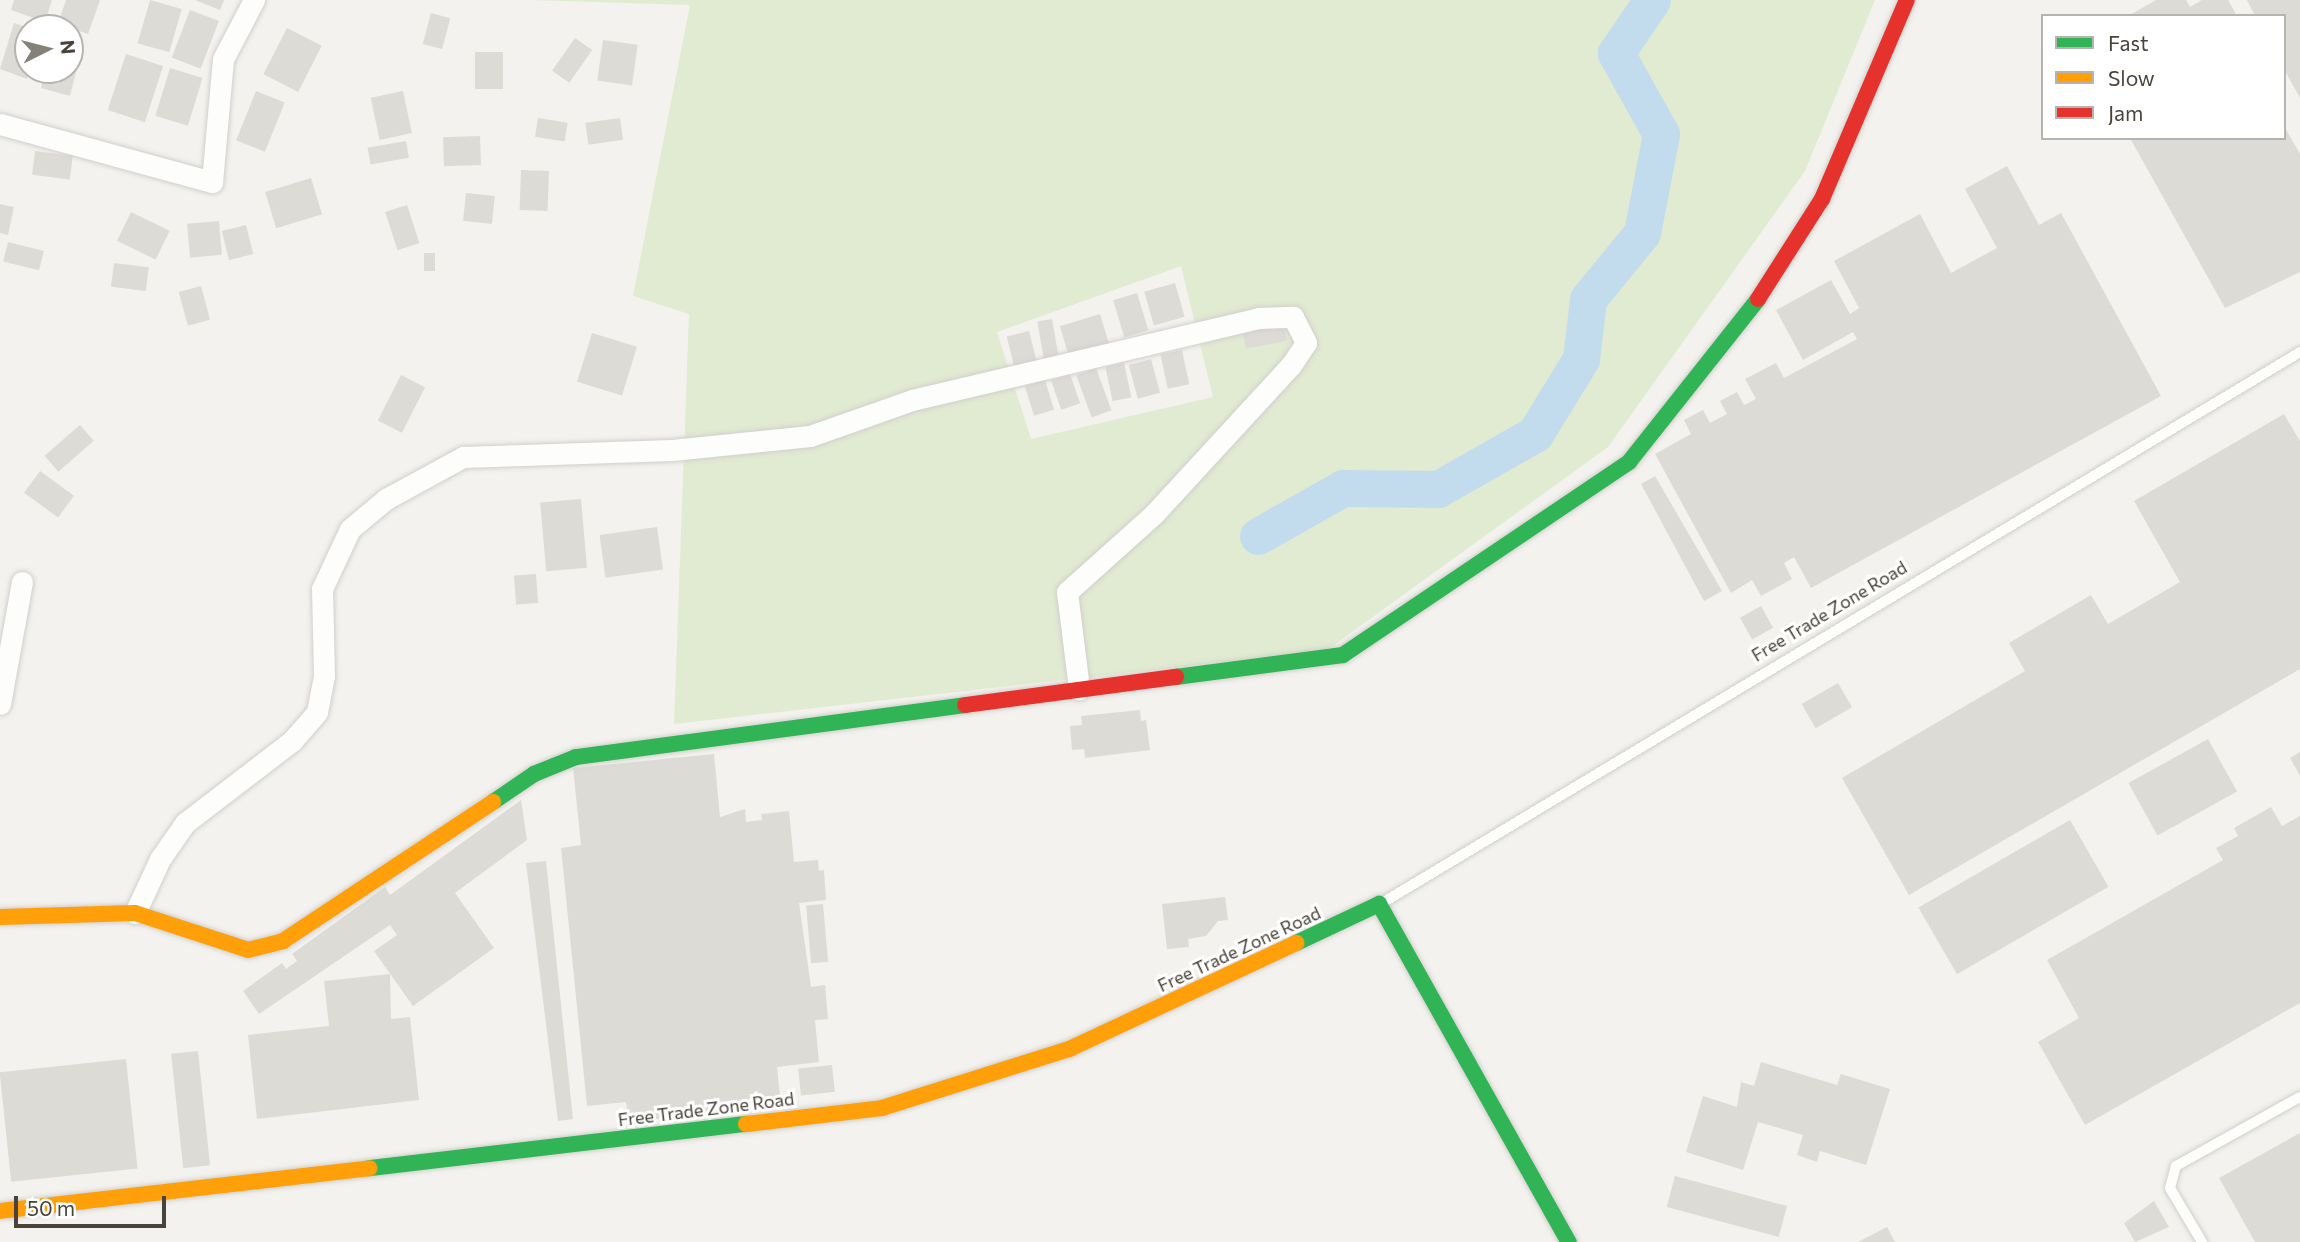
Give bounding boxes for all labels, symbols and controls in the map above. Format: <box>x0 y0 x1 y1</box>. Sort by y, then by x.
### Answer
north arrow <box>14 14 84 84</box>
legend <box>2041 14 2286 140</box>
text: Fast <box>2108 30 2149 55</box>
text: N <box>56 39 81 55</box>
text: Slow <box>2108 65 2155 90</box>
text: Jam <box>2108 100 2143 125</box>
street label: Free Trade Zone Road <box>1747 556 1911 666</box>
street label: Free Trade Zone Road <box>1154 902 1324 996</box>
street label: Free Trade Zone Road <box>617 1087 795 1131</box>
scale bar <box>18 1182 170 1226</box>
text: 50 m <box>27 1195 75 1220</box>

